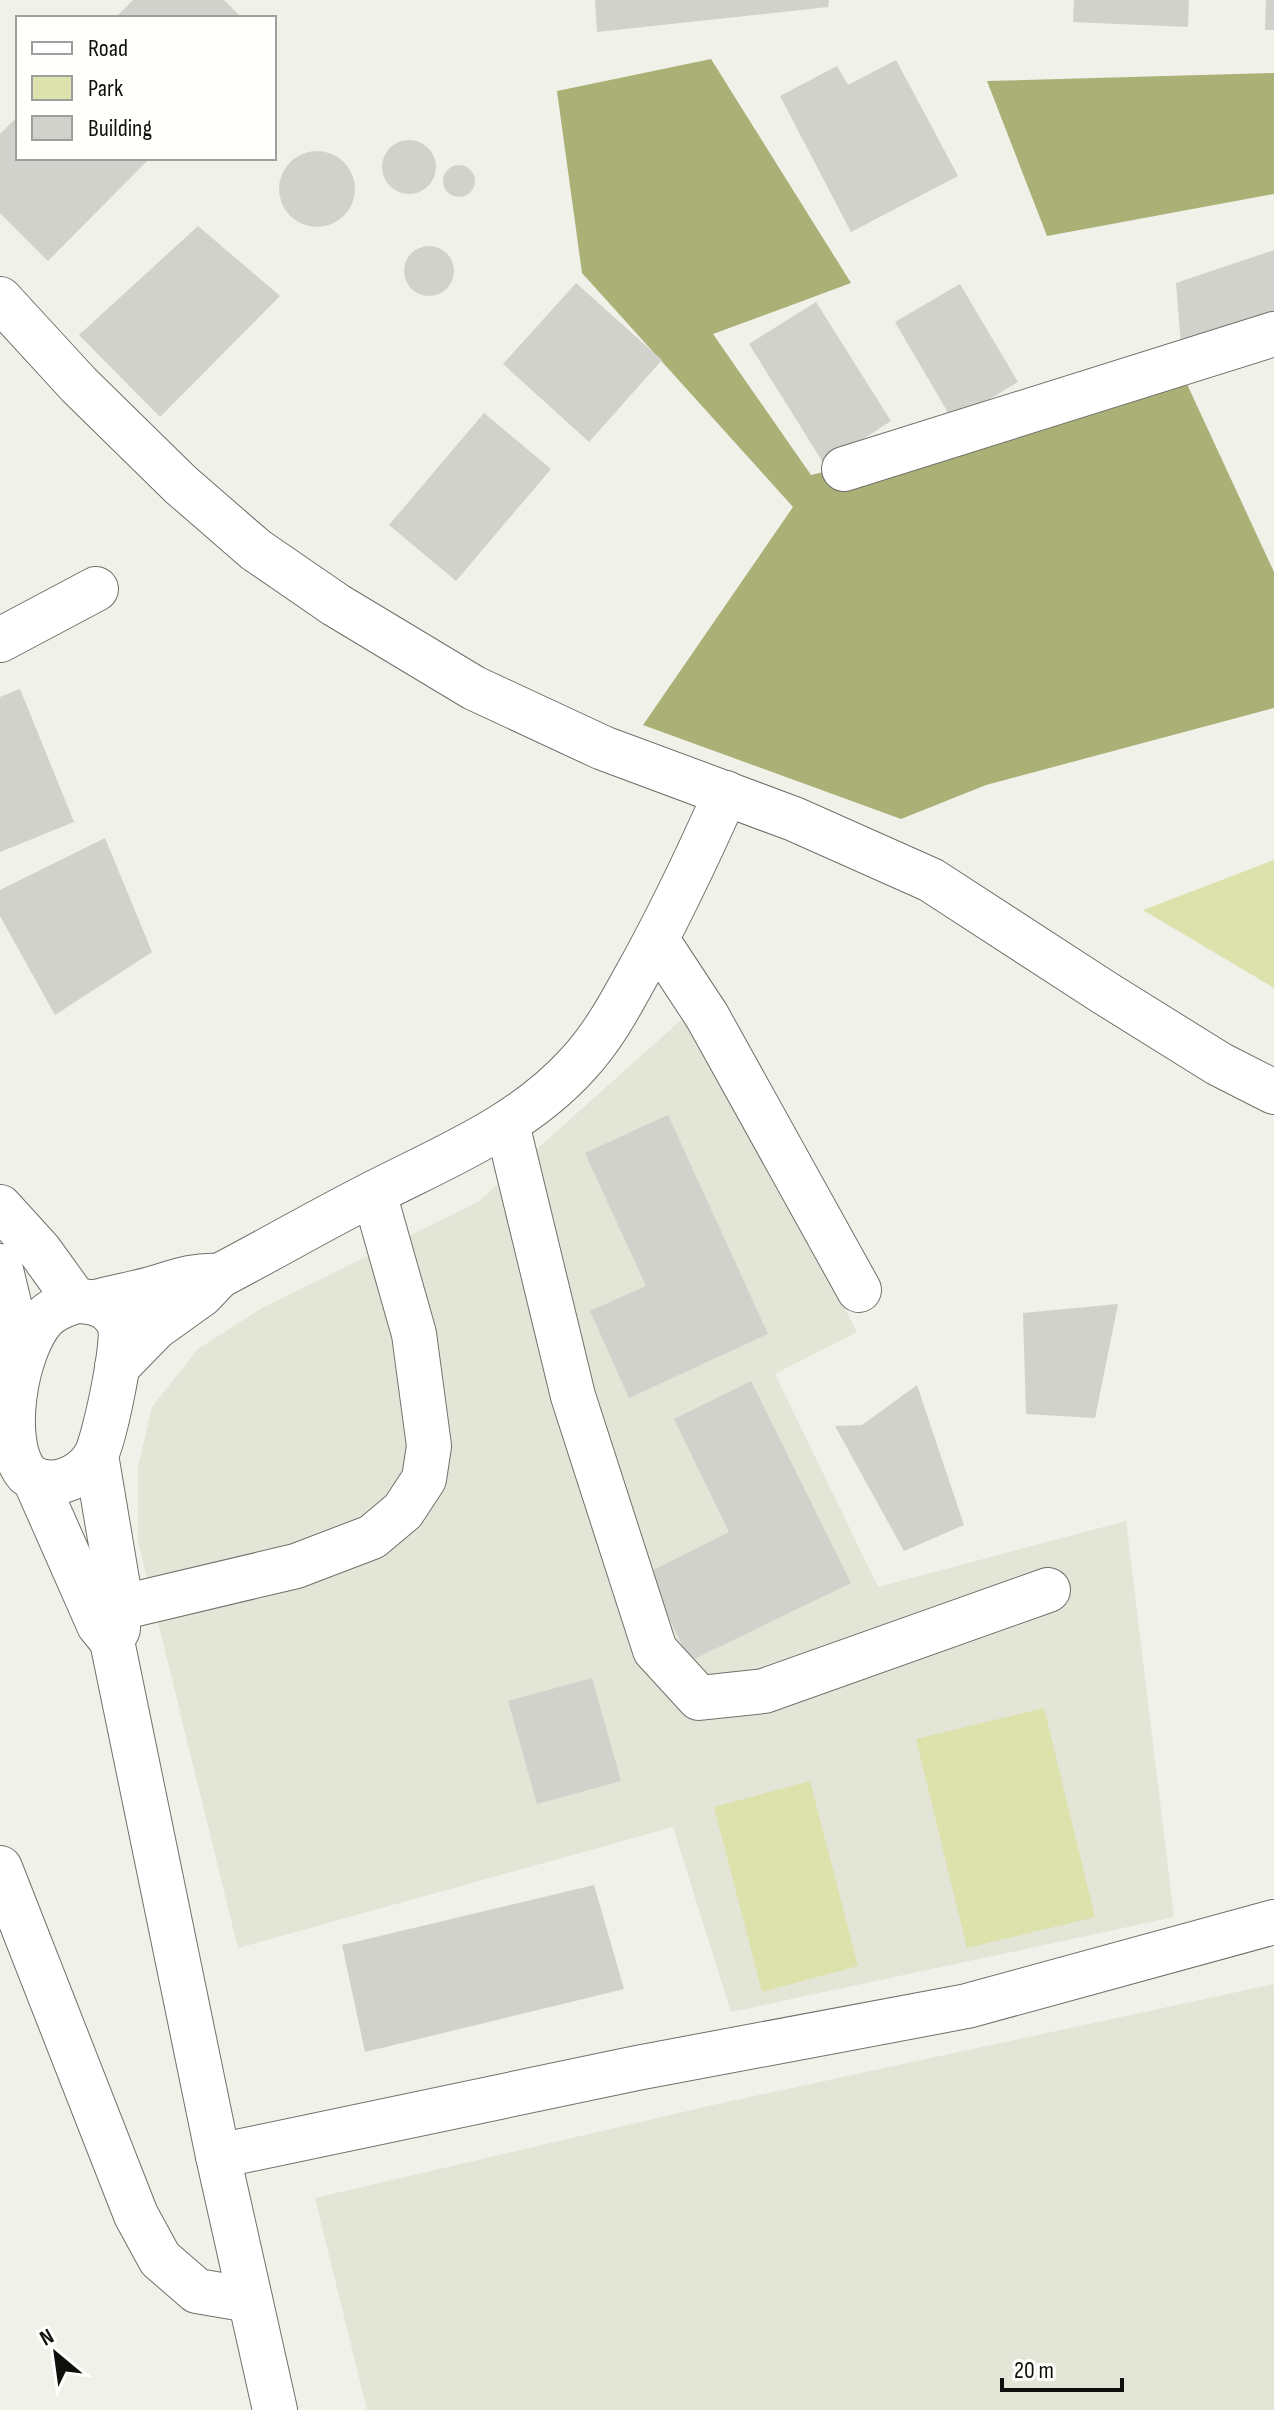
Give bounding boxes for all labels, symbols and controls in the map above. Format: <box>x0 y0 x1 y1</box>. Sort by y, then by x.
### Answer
legend <box>16 16 276 160</box>
text: Road <box>88 34 128 63</box>
text: Park <box>88 74 123 103</box>
text: Building <box>88 114 152 143</box>
north arrow <box>16 2314 96 2394</box>
text: N <box>35 2323 59 2352</box>
scale bar <box>1002 2342 1122 2392</box>
text: 20 m <box>1014 2356 1054 2385</box>

